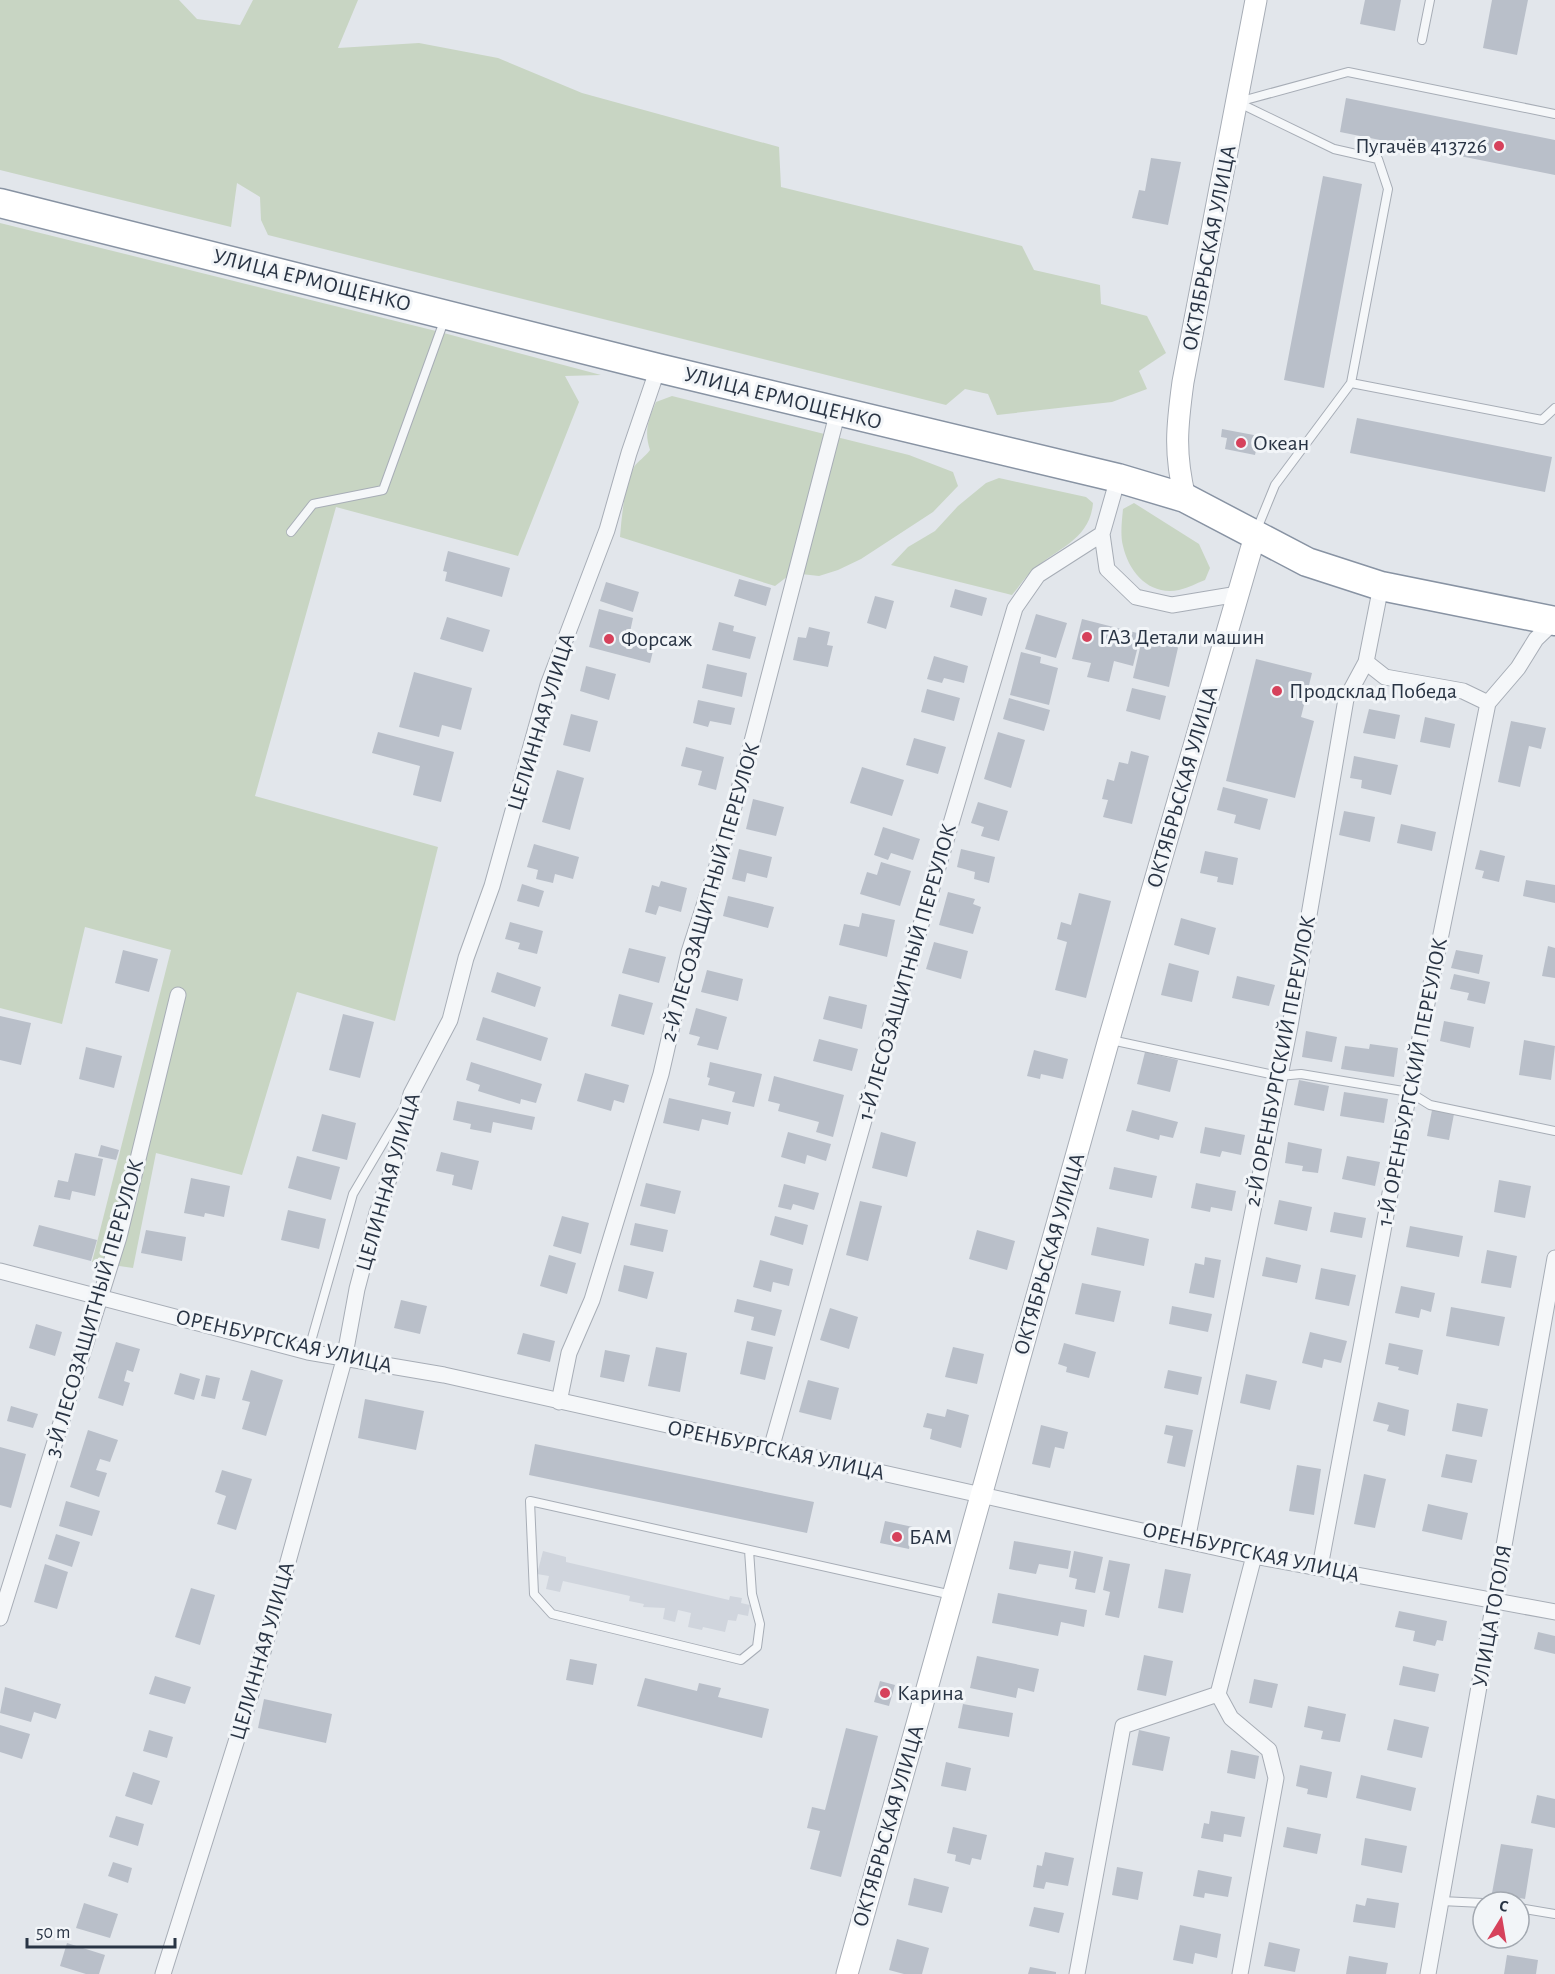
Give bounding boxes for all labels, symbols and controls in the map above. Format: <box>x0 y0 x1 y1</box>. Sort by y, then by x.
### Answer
place label: Пугачёв 413726 <box>1355 135 1487 157</box>
marker: Пугачёв 413726 <box>1492 139 1506 153</box>
street label: ОКТЯБРЬСКАЯ УЛИЦА <box>1178 143 1240 353</box>
street label: УЛИЦА ЕРМОЩЕНКО <box>211 245 413 315</box>
street label: УЛИЦА ЕРМОЩЕНКО <box>682 363 884 433</box>
place label: Океан <box>1253 432 1309 454</box>
marker: Океан <box>1234 436 1248 450</box>
place label: ГАЗ Детали машин <box>1099 626 1265 648</box>
place label: Форсаж <box>621 628 692 650</box>
marker: ГАЗ Детали машин <box>1080 630 1094 644</box>
street label: ЦЕЛИННАЯ УЛИЦА <box>504 631 578 813</box>
marker: Форсаж <box>602 632 616 646</box>
place label: Продсклад Победа <box>1289 680 1457 702</box>
street label: ОКТЯБРЬСКАЯ УЛИЦА <box>1143 684 1221 890</box>
marker: Продсклад Победа <box>1270 684 1284 698</box>
street label: 2-Й ЛЕСОЗАЩИТНЫЙ ПЕРЕУЛОК <box>657 740 763 1044</box>
street label: 1-Й ЛЕСОЗАЩИТНЫЙ ПЕРЕУЛОК <box>854 821 960 1123</box>
street label: 2-Й ОРЕНБУРГСКИЙ ПЕРЕУЛОК <box>1241 914 1319 1208</box>
street label: 1-Й ОРЕНБУРГСКИЙ ПЕРЕУЛОК <box>1373 936 1451 1228</box>
street label: ЦЕЛИННАЯ УЛИЦА <box>352 1090 424 1274</box>
street label: ОКТЯБРЬСКАЯ УЛИЦА <box>1010 1151 1088 1357</box>
street label: 3-Й ЛЕСОЗАЩИТНЫЙ ПЕРЕУЛОК <box>41 1156 147 1460</box>
street label: ОРЕНБУРГСКАЯ УЛИЦА <box>174 1305 394 1377</box>
street label: ОРЕНБУРГСКАЯ УЛИЦА <box>665 1416 887 1484</box>
street label: ОРЕНБУРГСКАЯ УЛИЦА <box>1140 1518 1362 1586</box>
place label: БАМ <box>909 1526 953 1548</box>
marker: БАМ <box>890 1530 904 1544</box>
street label: УЛИЦА ГОГОЛЯ <box>1469 1543 1515 1689</box>
street label: ЦЕЛИННАЯ УЛИЦА <box>226 1559 298 1743</box>
place label: Карина <box>897 1682 964 1704</box>
marker: Карина <box>878 1686 892 1700</box>
street label: ОКТЯБРЬСКАЯ УЛИЦА <box>849 1723 927 1929</box>
north arrow <box>1471 1890 1531 1950</box>
text: С <box>1498 1898 1510 1915</box>
scale bar <box>27 1911 176 1949</box>
text: 50 m <box>36 1924 70 1942</box>

